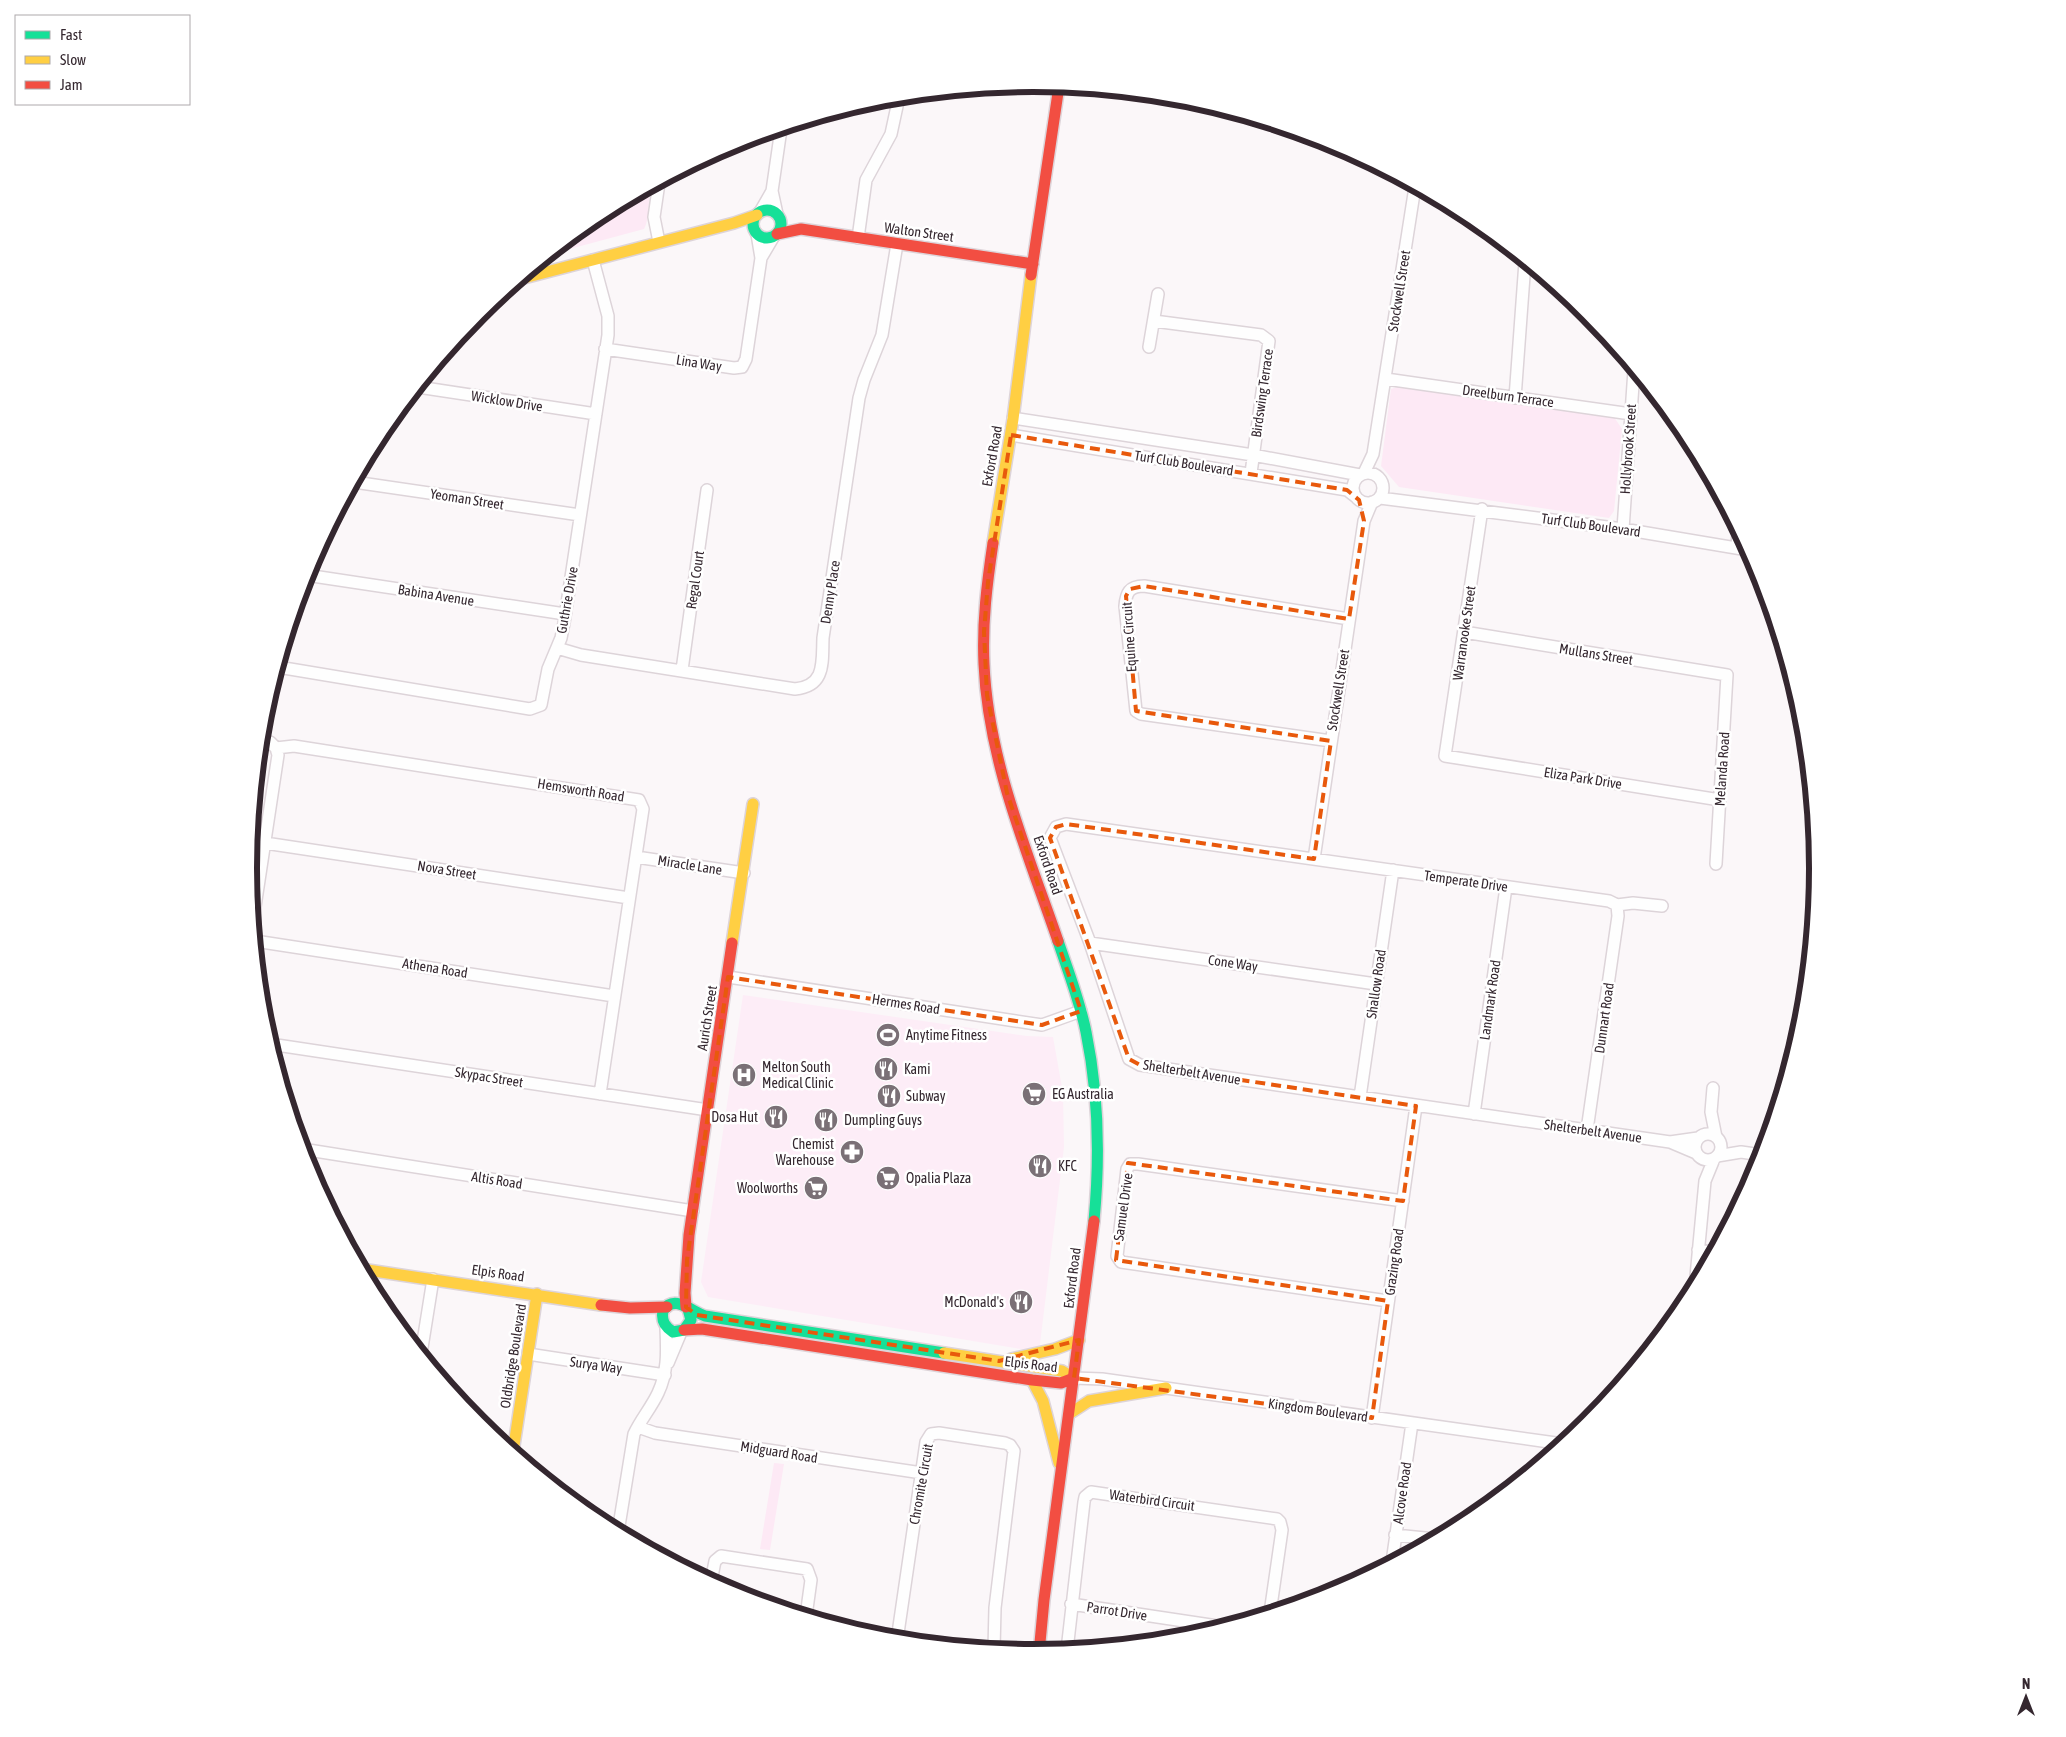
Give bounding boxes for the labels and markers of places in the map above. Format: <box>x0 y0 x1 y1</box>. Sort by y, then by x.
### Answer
sports icon: Anytime Fitness <box>875 1022 901 1048</box>
place label: Anytime Fitness <box>906 1027 987 1043</box>
restaurant icon: Kami <box>873 1056 899 1082</box>
place label: Melton South Medical Clinic <box>762 1059 834 1091</box>
place label: Kami <box>904 1061 930 1077</box>
hospital icon: Melton South Medical Clinic <box>731 1062 757 1088</box>
supermarket icon: EG Australia <box>1021 1081 1047 1107</box>
restaurant icon: Subway <box>876 1083 902 1109</box>
place label: EG Australia <box>1052 1086 1114 1102</box>
place label: Subway <box>906 1088 946 1104</box>
restaurant icon: Dosa Hut <box>763 1104 789 1130</box>
restaurant icon: Dumpling Guys <box>813 1107 839 1133</box>
place label: Dosa Hut <box>711 1109 758 1125</box>
place label: Dumpling Guys <box>844 1112 922 1128</box>
place label: Chemist Warehouse <box>776 1136 834 1168</box>
pharmacy icon: Chemist Warehouse <box>839 1139 865 1165</box>
restaurant icon: KFC <box>1027 1153 1053 1179</box>
place label: KFC <box>1058 1158 1078 1174</box>
supermarket icon: Opalia Plaza <box>875 1165 901 1191</box>
place label: Opalia Plaza <box>906 1170 971 1186</box>
supermarket icon: Woolworths <box>803 1175 829 1201</box>
place label: Woolworths <box>737 1180 798 1196</box>
restaurant icon: McDonald's <box>1008 1289 1034 1315</box>
place label: McDonald's <box>944 1294 1004 1310</box>

